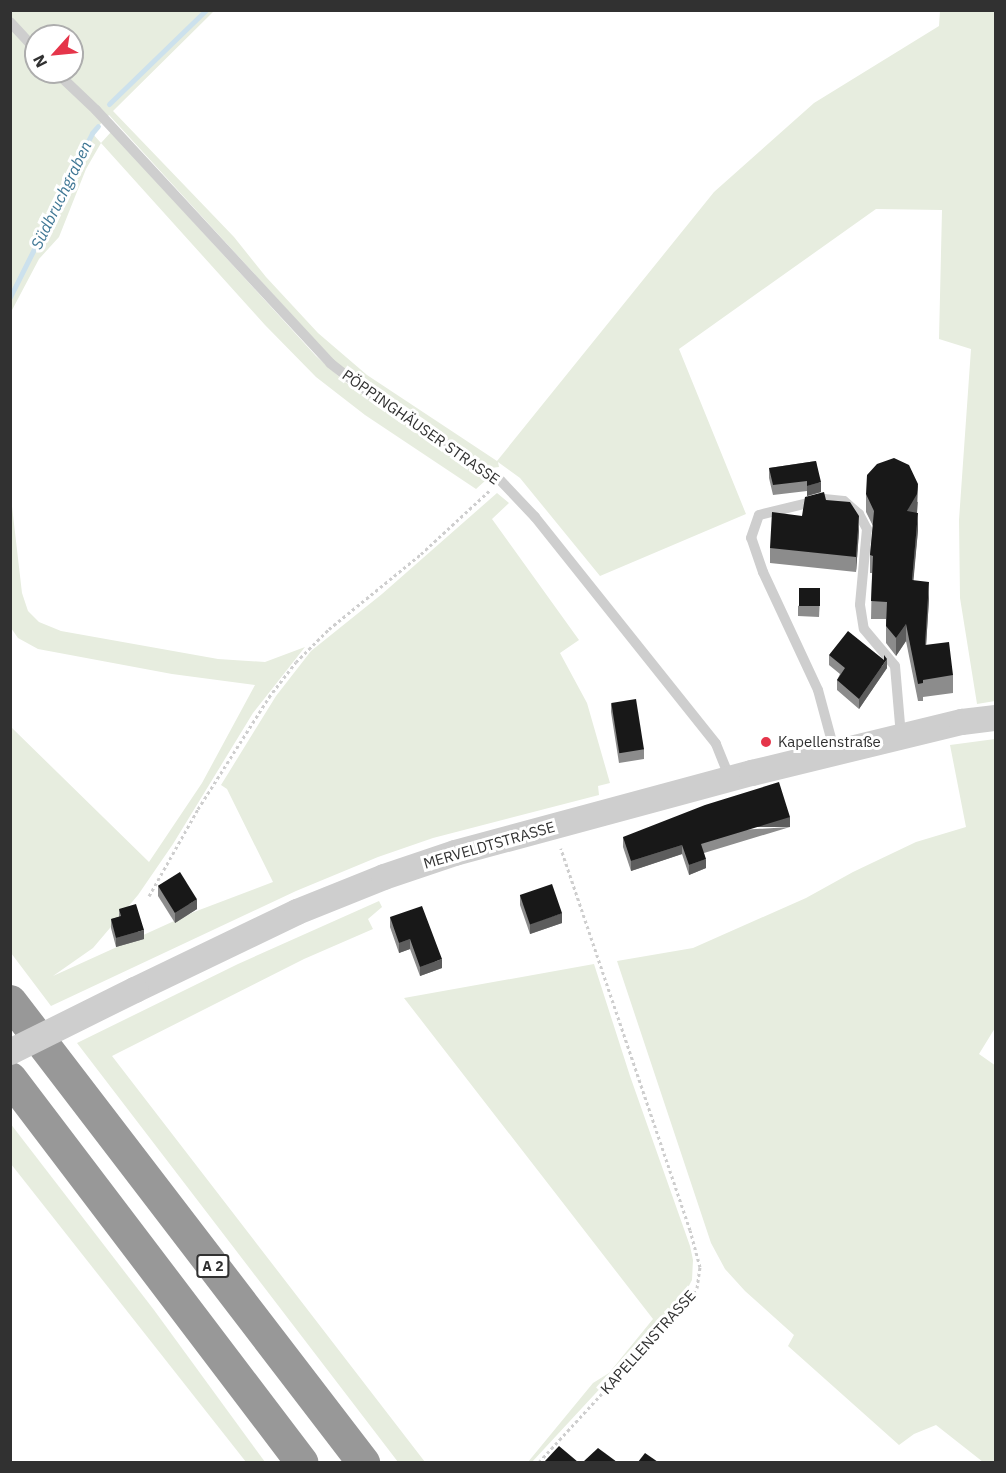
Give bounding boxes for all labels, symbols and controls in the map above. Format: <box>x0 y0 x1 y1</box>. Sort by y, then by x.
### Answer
north arrow <box>24 24 84 84</box>
text: N <box>28 52 51 71</box>
water label: Südbruchgraben <box>27 138 95 252</box>
street label: PÖPPINGHÄUSER STRASSE <box>339 366 503 488</box>
place label: Kapellenstraße <box>778 733 881 751</box>
marker: Kapellenstraße <box>759 735 773 749</box>
street label: MERVELDTSTRASSE <box>421 818 557 872</box>
road number: A 2 <box>195 1255 231 1277</box>
street label: KAPELLENSTRASSE <box>597 1286 699 1398</box>

